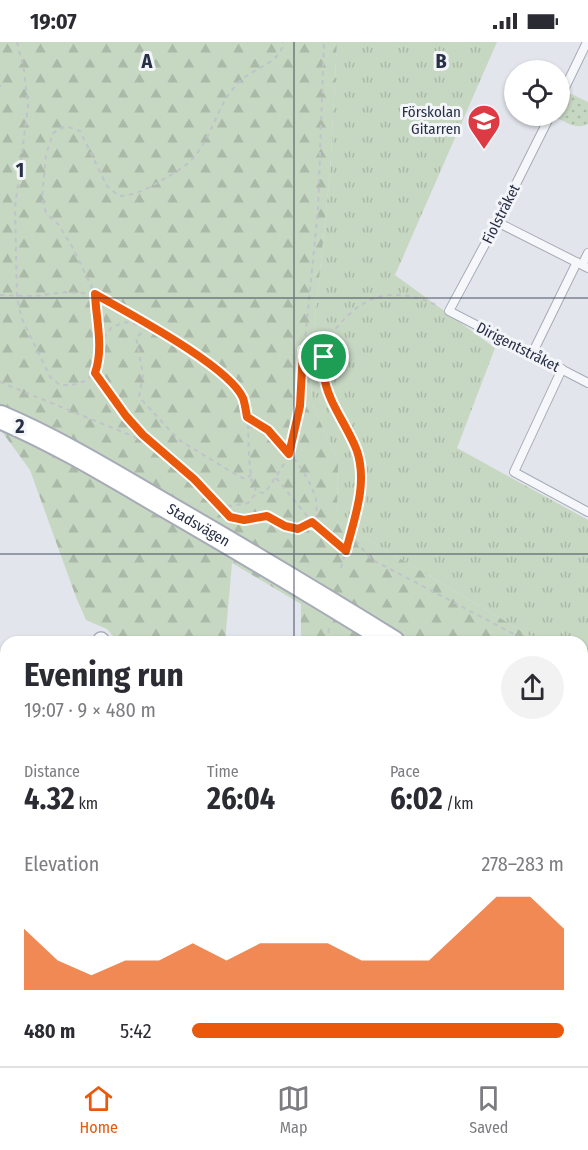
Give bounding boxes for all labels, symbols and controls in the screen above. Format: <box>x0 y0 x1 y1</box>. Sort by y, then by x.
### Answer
text: 19:07 <box>30 8 77 35</box>
text: A <box>141 49 154 73</box>
text: B <box>435 49 447 73</box>
map controls <box>504 60 570 126</box>
button: locate <box>504 60 570 126</box>
place label: Förskolan Gitarren <box>402 103 461 138</box>
school or university icon: Förskolan Gitarren <box>466 103 502 150</box>
text: 1 <box>16 158 24 182</box>
street label: Fiolstråket <box>478 181 524 247</box>
street label: Dirigentstråket <box>473 318 563 376</box>
pin <box>298 331 349 382</box>
icon: arrive <box>307 340 340 373</box>
text: 2 <box>14 414 25 438</box>
street label: Stadsvägen <box>164 500 233 551</box>
text: Evening run <box>24 655 184 695</box>
button: share <box>501 656 564 719</box>
text: 19:07 · 9 × 480 m <box>24 698 156 722</box>
text: Distance <box>24 762 80 781</box>
text: Time <box>207 762 239 781</box>
text: Pace <box>390 762 420 781</box>
text: 4.32 <box>24 781 75 817</box>
text: 26:04 <box>207 781 275 817</box>
text: 6:02 <box>390 781 443 817</box>
text: km <box>75 794 98 813</box>
text: /km <box>443 794 474 813</box>
text: Elevation <box>24 852 99 876</box>
text: 278–283 m <box>481 852 564 876</box>
text: 480 m <box>24 1019 75 1043</box>
text: 5:42 <box>120 1019 152 1043</box>
tab: Home <box>80 1082 118 1137</box>
tab: Map <box>277 1082 310 1137</box>
tab: Saved <box>469 1082 508 1137</box>

